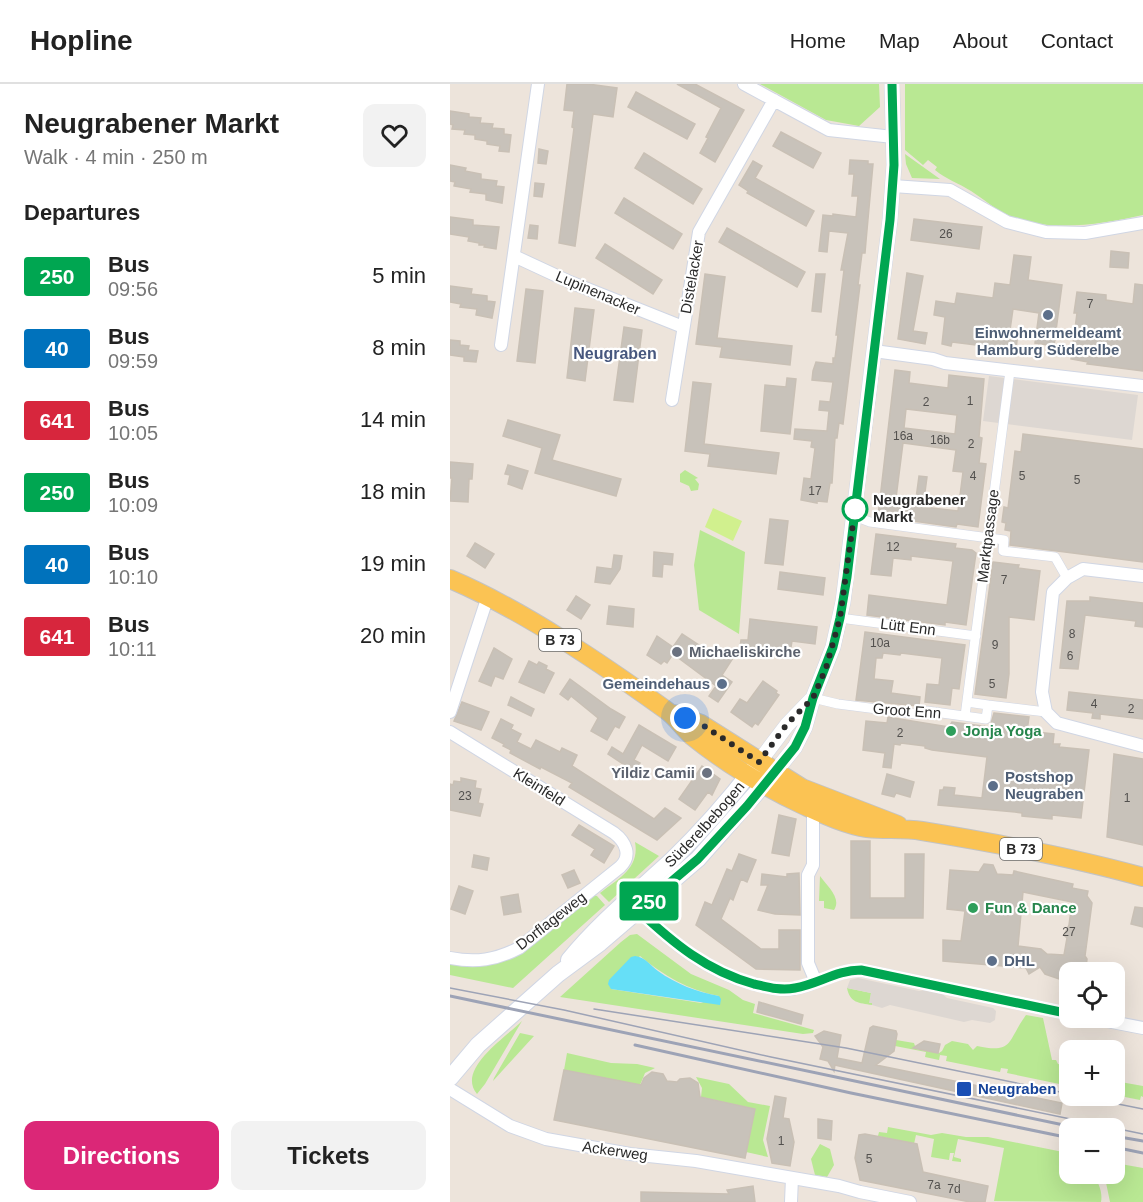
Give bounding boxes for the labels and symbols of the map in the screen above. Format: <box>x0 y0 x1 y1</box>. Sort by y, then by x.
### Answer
house number: 26 <box>939 227 953 241</box>
street label: Distelacker <box>677 239 706 315</box>
street label: Lupinenacker <box>553 267 643 318</box>
house number: 7 <box>1087 297 1094 311</box>
marker: Einwohnermeldeamt Hamburg Süderelbe <box>1041 308 1055 322</box>
place label: Einwohnermeldeamt Hamburg Süderelbe <box>975 324 1121 358</box>
district label: Neugraben <box>573 345 657 362</box>
house number: 1 <box>967 394 974 408</box>
house number: 2 <box>923 395 930 409</box>
house number: 16a <box>893 429 913 443</box>
house number: 16b <box>930 433 950 447</box>
house number: 2 <box>968 437 975 451</box>
house number: 4 <box>970 469 977 483</box>
house number: 5 <box>1019 469 1026 483</box>
house number: 5 <box>1074 473 1081 487</box>
house number: 17 <box>808 484 822 498</box>
street label: Marktpassage <box>973 488 1002 584</box>
place label: Neugrabener Markt <box>873 491 966 525</box>
marker: Neugrabener Markt <box>842 496 868 522</box>
house number: 12 <box>886 540 900 554</box>
house number: 7 <box>1001 573 1008 587</box>
street label: Lütt Enn <box>879 615 937 638</box>
house number: 8 <box>1069 627 1076 641</box>
road number: B 73 <box>539 629 581 651</box>
house number: 10a <box>870 636 890 650</box>
house number: 9 <box>992 638 999 652</box>
place label: Michaeliskirche <box>689 643 801 660</box>
marker: Michaeliskirche <box>670 645 684 659</box>
house number: 6 <box>1067 649 1074 663</box>
place label: Gemeindehaus <box>602 675 710 692</box>
marker: Gemeindehaus <box>715 677 729 691</box>
house number: 5 <box>989 677 996 691</box>
house number: 4 <box>1091 697 1098 711</box>
street label: Groot Enn <box>872 700 942 721</box>
house number: 2 <box>1128 702 1135 716</box>
your location <box>670 703 700 733</box>
place label: Jonja Yoga <box>963 722 1042 739</box>
marker: Jonja Yoga <box>944 724 958 738</box>
house number: 2 <box>897 726 904 740</box>
street label: Kleinfeld <box>510 764 568 809</box>
place label: Yildiz Camii <box>611 764 695 781</box>
marker: Yildiz Camii <box>700 766 714 780</box>
place label: Postshop Neugraben <box>1005 768 1083 802</box>
street label: Süderelbebogen <box>661 778 748 871</box>
marker: Postshop Neugraben <box>986 779 1000 793</box>
house number: 23 <box>458 789 472 803</box>
house number: 1 <box>1124 791 1131 805</box>
road number: B 73 <box>1000 838 1042 860</box>
line badge: 250 <box>614 882 684 920</box>
street label: Dorflageweg <box>512 888 589 953</box>
place label: Fun & Dance <box>985 899 1077 916</box>
marker: Fun & Dance <box>966 901 980 915</box>
house number: 27 <box>1062 925 1076 939</box>
place label: DHL <box>1004 952 1035 969</box>
marker: DHL <box>985 954 999 968</box>
marker: Neugraben <box>955 1080 973 1098</box>
place label: Neugraben <box>978 1080 1056 1097</box>
house number: 1 <box>778 1134 785 1148</box>
street label: Ackerweg <box>581 1138 649 1164</box>
house number: 5 <box>866 1152 873 1166</box>
house number: 7a <box>927 1178 941 1192</box>
house number: 7d <box>947 1182 961 1196</box>

